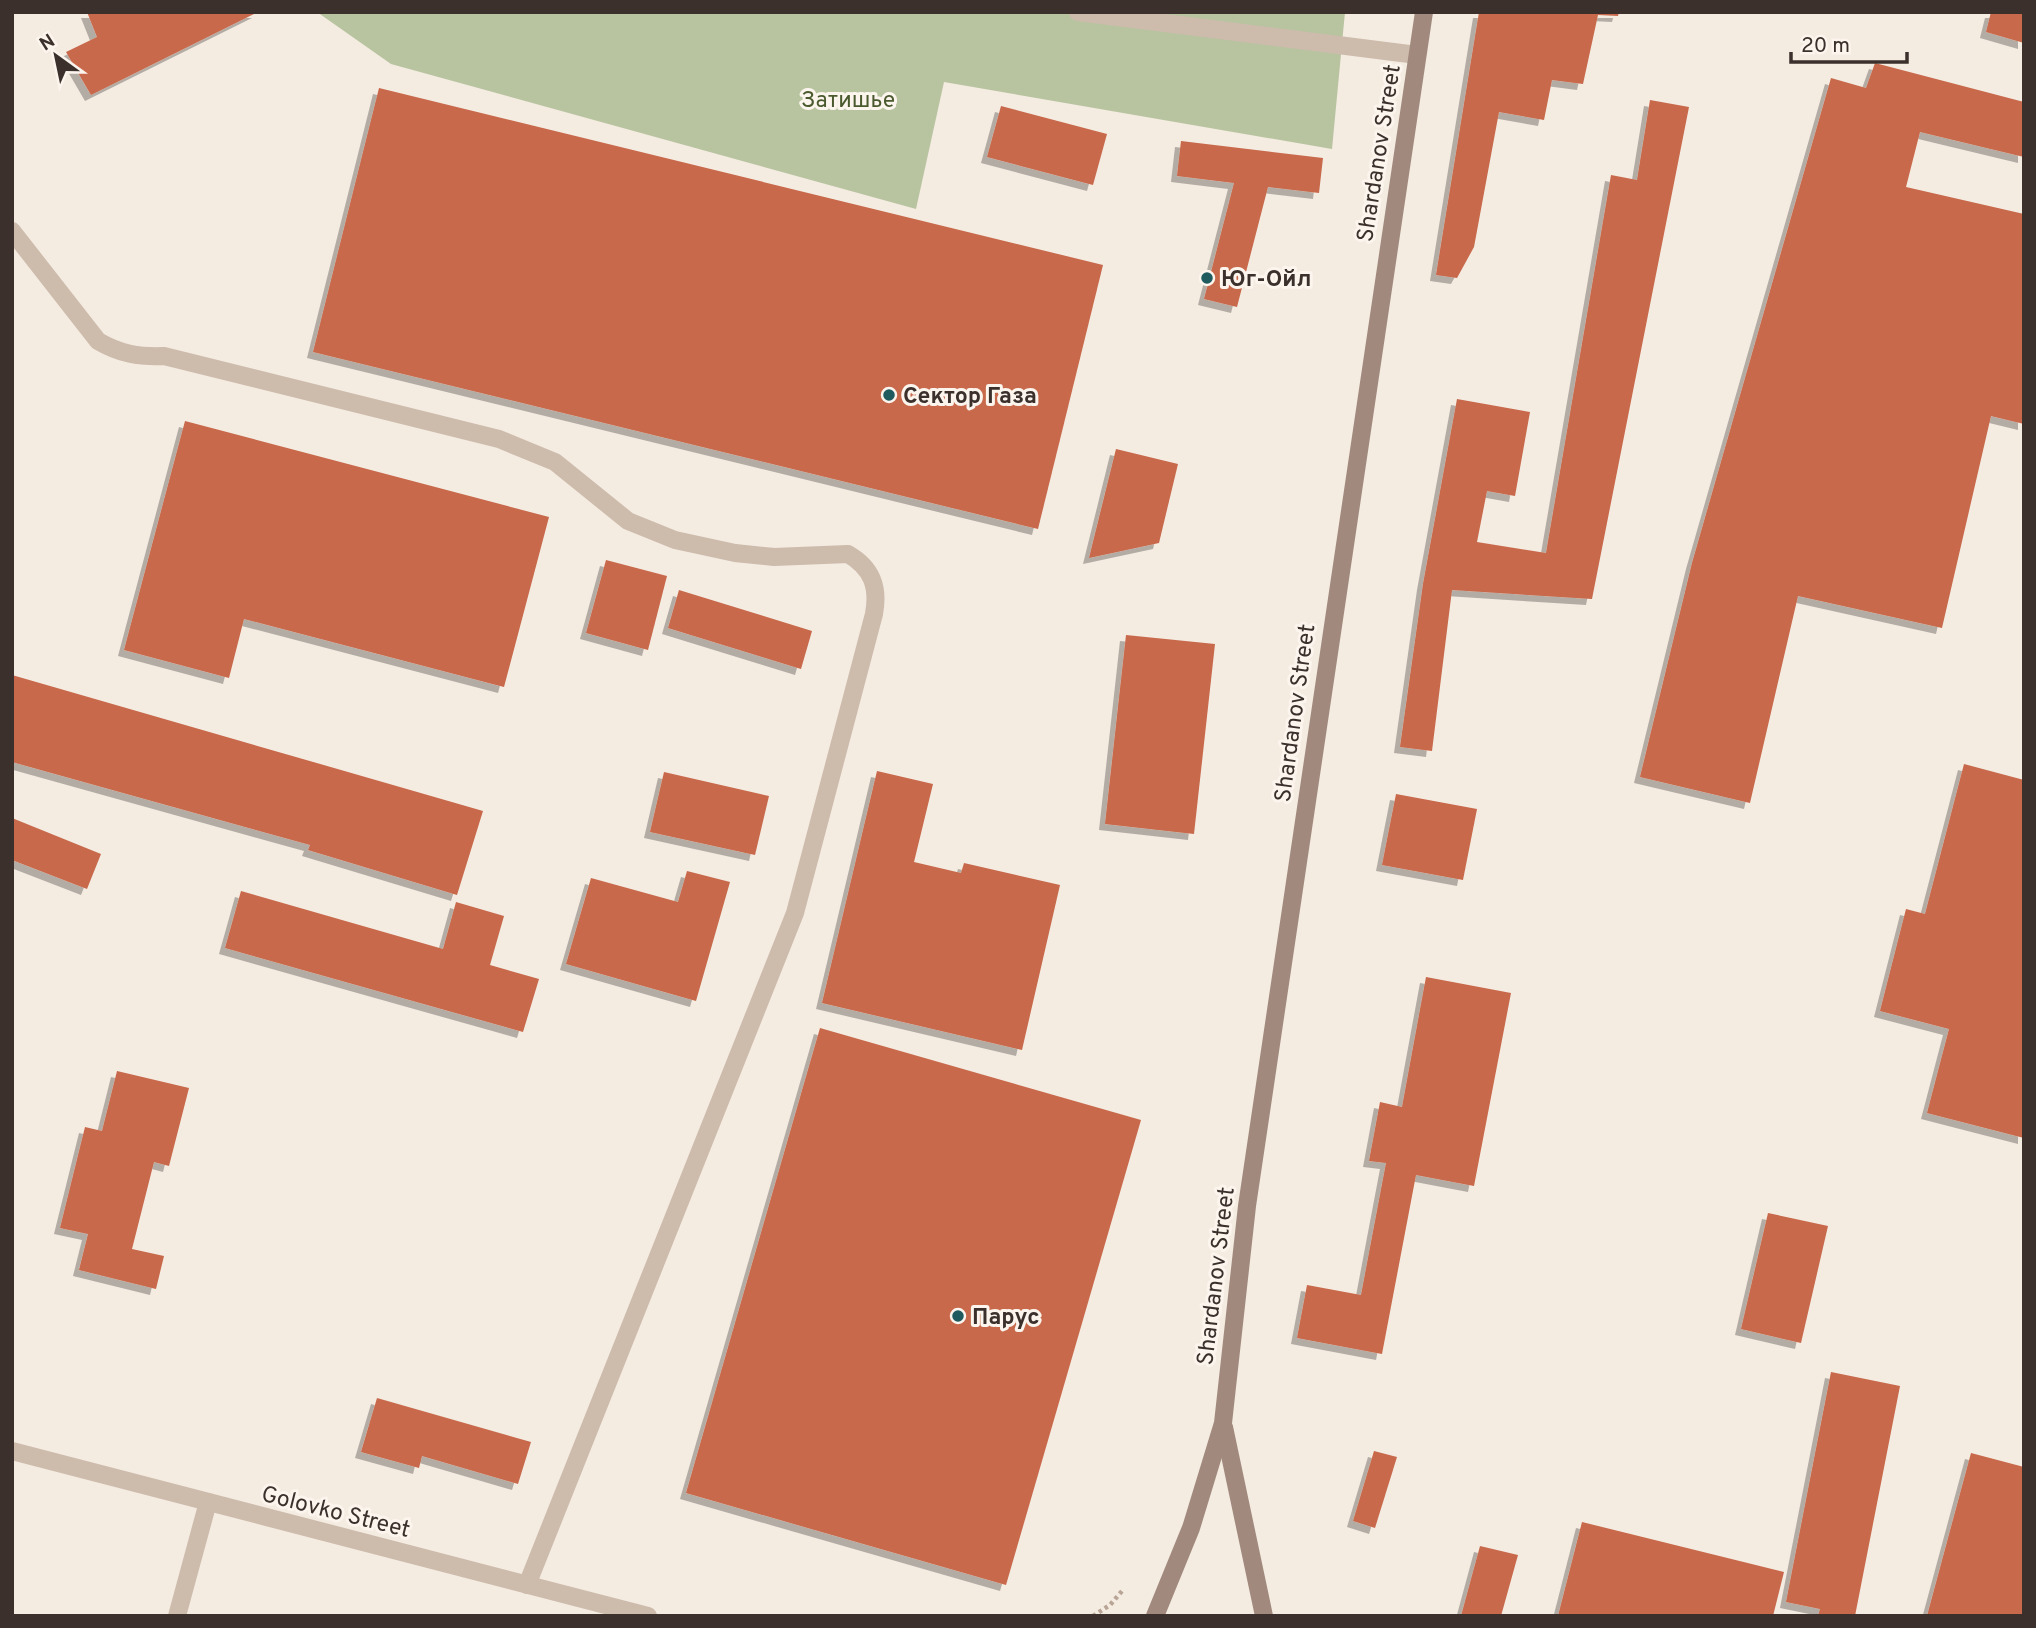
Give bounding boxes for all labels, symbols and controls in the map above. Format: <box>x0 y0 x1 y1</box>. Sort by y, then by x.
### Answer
north arrow <box>21 21 91 91</box>
scale bar <box>1791 21 1906 65</box>
text: N <box>36 30 60 57</box>
text: 20 m <box>1801 33 1850 60</box>
street label: Shardanov Street <box>1352 63 1409 244</box>
park label: Затишье <box>801 87 895 116</box>
place label: Юг-Ойл <box>1221 266 1311 295</box>
marker: Юг-Ойл <box>1199 270 1215 286</box>
place label: Сектор Газа <box>903 383 1037 412</box>
marker: Сектор Газа <box>881 387 897 403</box>
street label: Shardanov Street <box>1270 622 1323 804</box>
street label: Shardanov Street <box>1192 1185 1243 1367</box>
place label: Парус <box>972 1304 1040 1333</box>
marker: Парус <box>950 1308 966 1324</box>
street label: Golovko Street <box>258 1481 413 1546</box>

